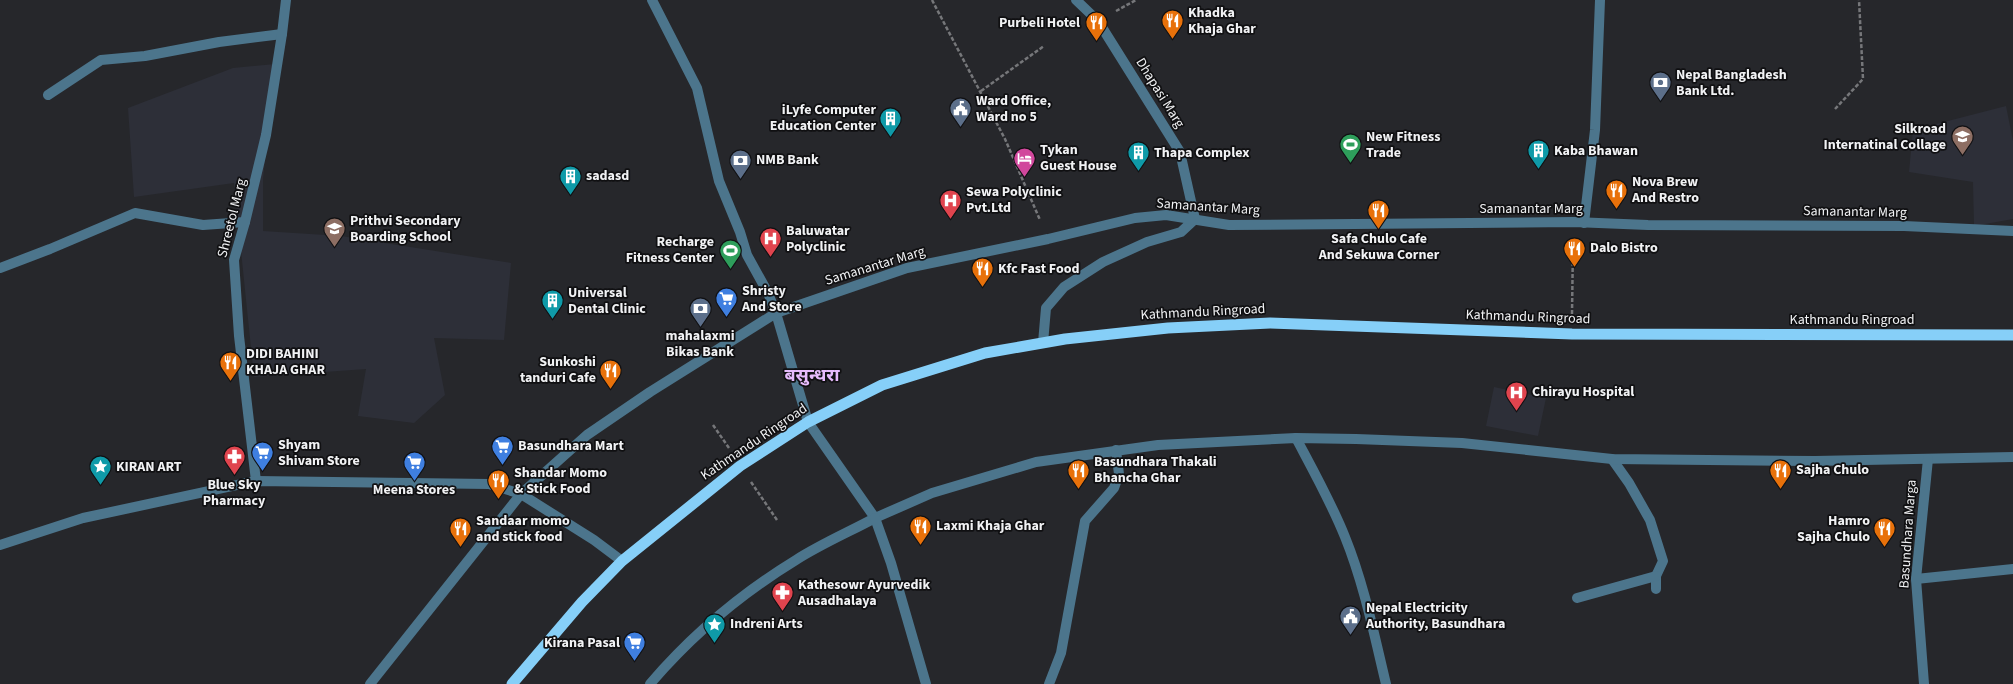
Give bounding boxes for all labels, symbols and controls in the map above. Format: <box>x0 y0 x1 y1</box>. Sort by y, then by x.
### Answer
place label: Khadka Khaja Ghar <box>1188 3 1256 39</box>
restaurant icon: Khadka Khaja Ghar <box>1160 8 1186 41</box>
restaurant icon: Purbeli Hotel <box>1083 10 1109 43</box>
place label: Purbeli Hotel <box>999 13 1080 33</box>
street label: Dhapasi Marg <box>1131 54 1189 132</box>
place label: Nepal Bangladesh Bank Ltd. <box>1676 65 1787 101</box>
bank icon: Nepal Bangladesh Bank Ltd. <box>1647 70 1673 103</box>
place label: Ward Office, Ward no 5 <box>976 91 1051 127</box>
public building icon: Ward Office, Ward no 5 <box>948 96 974 129</box>
place label: iLyfe Computer Education Center <box>770 100 876 136</box>
building icon: iLyfe Computer Education Center <box>878 105 904 138</box>
place label: Silkroad Internatinal Collage <box>1824 119 1946 155</box>
school or university icon: Silkroad Internatinal Collage <box>1949 124 1975 157</box>
place label: New Fitness Trade <box>1366 127 1440 163</box>
sports icon: New Fitness Trade <box>1338 132 1364 165</box>
building icon: Kaba Bhawan <box>1526 138 1552 171</box>
place label: Tykan Guest House <box>1040 140 1117 176</box>
building icon: Thapa Complex <box>1126 140 1152 173</box>
place label: Kaba Bhawan <box>1554 141 1638 161</box>
place label: Thapa Complex <box>1154 143 1249 163</box>
hotel icon: Tykan Guest House <box>1011 145 1037 178</box>
bank icon: NMB Bank <box>728 147 754 180</box>
place label: NMB Bank <box>756 150 819 170</box>
building icon: sadasd <box>557 163 583 196</box>
place label: sadasd <box>586 166 629 186</box>
place label: Nova Brew And Restro <box>1631 172 1699 208</box>
street label: Shreetol Marg <box>212 176 252 260</box>
restaurant icon: Nova Brew And Restro <box>1604 177 1630 210</box>
place label: Sewa Polyclinic Pvt.Ltd <box>966 182 1062 218</box>
hospital icon: Sewa Polyclinic Pvt.Ltd <box>937 187 963 220</box>
street label: Samanantar Marg <box>1156 193 1260 221</box>
restaurant icon: Safa Chulo Cafe And Sekuwa Corner <box>1366 198 1392 231</box>
street label: Samanantar Marg <box>1479 199 1583 219</box>
street label: Samanantar Marg <box>1803 201 1907 223</box>
place label: Prithvi Secondary Boarding School <box>350 211 461 247</box>
school or university icon: Prithvi Secondary Boarding School <box>321 216 347 249</box>
place label: Baluwatar Polyclinic <box>786 221 850 257</box>
hospital icon: Baluwatar Polyclinic <box>757 226 783 259</box>
place label: Safa Chulo Cafe And Sekuwa Corner <box>1318 229 1440 265</box>
place label: Recharge Fitness Center <box>626 232 714 268</box>
restaurant icon: Dalo Bistro <box>1561 235 1587 268</box>
sports icon: Recharge Fitness Center <box>717 237 743 270</box>
place label: Dalo Bistro <box>1590 238 1658 258</box>
street label: Samanantar Marg <box>822 241 928 291</box>
restaurant icon: Kfc Fast Food <box>970 256 996 289</box>
place label: Kfc Fast Food <box>998 259 1080 279</box>
place label: Shristy And Store <box>741 281 802 317</box>
place label: Universal Dental Clinic <box>568 283 646 319</box>
supermarket icon: Shristy And Store <box>714 286 740 319</box>
building icon: Universal Dental Clinic <box>539 288 565 321</box>
bank icon: mahalaxmi Bikas Bank <box>687 295 713 328</box>
street label: Kathmandu Ringroad <box>1140 299 1266 325</box>
street label: Kathmandu Ringroad <box>1465 305 1591 329</box>
street label: Kathmandu Ringroad <box>1790 310 1914 330</box>
place label: mahalaxmi Bikas Bank <box>665 326 735 362</box>
place label: DIDI BAHINI KHAJA GHAR <box>246 344 325 380</box>
restaurant icon: DIDI BAHINI KHAJA GHAR <box>218 349 244 382</box>
place label: Sunkoshi tanduri Cafe <box>520 352 596 388</box>
restaurant icon: Sunkoshi tanduri Cafe <box>598 357 624 390</box>
district label: बसुन्धरा <box>784 363 840 388</box>
hospital icon: Chirayu Hospital <box>1503 379 1529 412</box>
place label: Chirayu Hospital <box>1532 382 1634 402</box>
street label: Kathmandu Ringroad <box>697 399 811 485</box>
supermarket icon: Basundhara Mart <box>490 433 516 466</box>
place label: Shyam Shivam Store <box>278 435 360 471</box>
place label: Basundhara Mart <box>518 436 624 456</box>
supermarket icon: Shyam Shivam Store <box>250 440 276 473</box>
pharmacy icon: Blue Sky Pharmacy <box>221 444 247 477</box>
supermarket icon: Meena Stores <box>401 449 427 482</box>
place label: Basundhara Thakali Bhancha Ghar <box>1094 452 1217 488</box>
place icon: KIRAN ART <box>88 454 114 487</box>
place label: KIRAN ART <box>116 457 182 477</box>
restaurant icon: Basundhara Thakali Bhancha Ghar <box>1065 457 1091 490</box>
restaurant icon: Sajha Chulo <box>1768 457 1794 490</box>
place label: Sajha Chulo <box>1796 460 1869 480</box>
place label: Shandar Momo & Stick Food <box>514 463 607 499</box>
restaurant icon: Shandar Momo & Stick Food <box>486 468 512 501</box>
place label: Blue Sky Pharmacy <box>203 475 266 511</box>
street label: Basundhara Marga <box>1894 479 1922 589</box>
place label: Meena Stores <box>373 480 455 500</box>
place label: Sandaar momo and stick food <box>476 511 570 547</box>
place label: Hamro Sajha Chulo <box>1797 511 1870 547</box>
restaurant icon: Laxmi Khaja Ghar <box>908 513 934 546</box>
restaurant icon: Sandaar momo and stick food <box>448 516 474 549</box>
place label: Laxmi Khaja Ghar <box>936 516 1045 536</box>
restaurant icon: Hamro Sajha Chulo <box>1872 516 1898 549</box>
place label: Kathesowr Ayurvedik Ausadhalaya <box>797 575 930 611</box>
pharmacy icon: Kathesowr Ayurvedik Ausadhalaya <box>770 580 796 613</box>
place label: Nepal Electricity Authority, Basundhara <box>1365 598 1505 634</box>
public building icon: Nepal Electricity Authority, Basundhara <box>1338 603 1364 636</box>
place icon: Indreni Arts <box>702 611 728 644</box>
place label: Indreni Arts <box>730 614 803 634</box>
supermarket icon: Kirana Pasal <box>622 630 648 663</box>
place label: Kirana Pasal <box>544 633 620 653</box>

